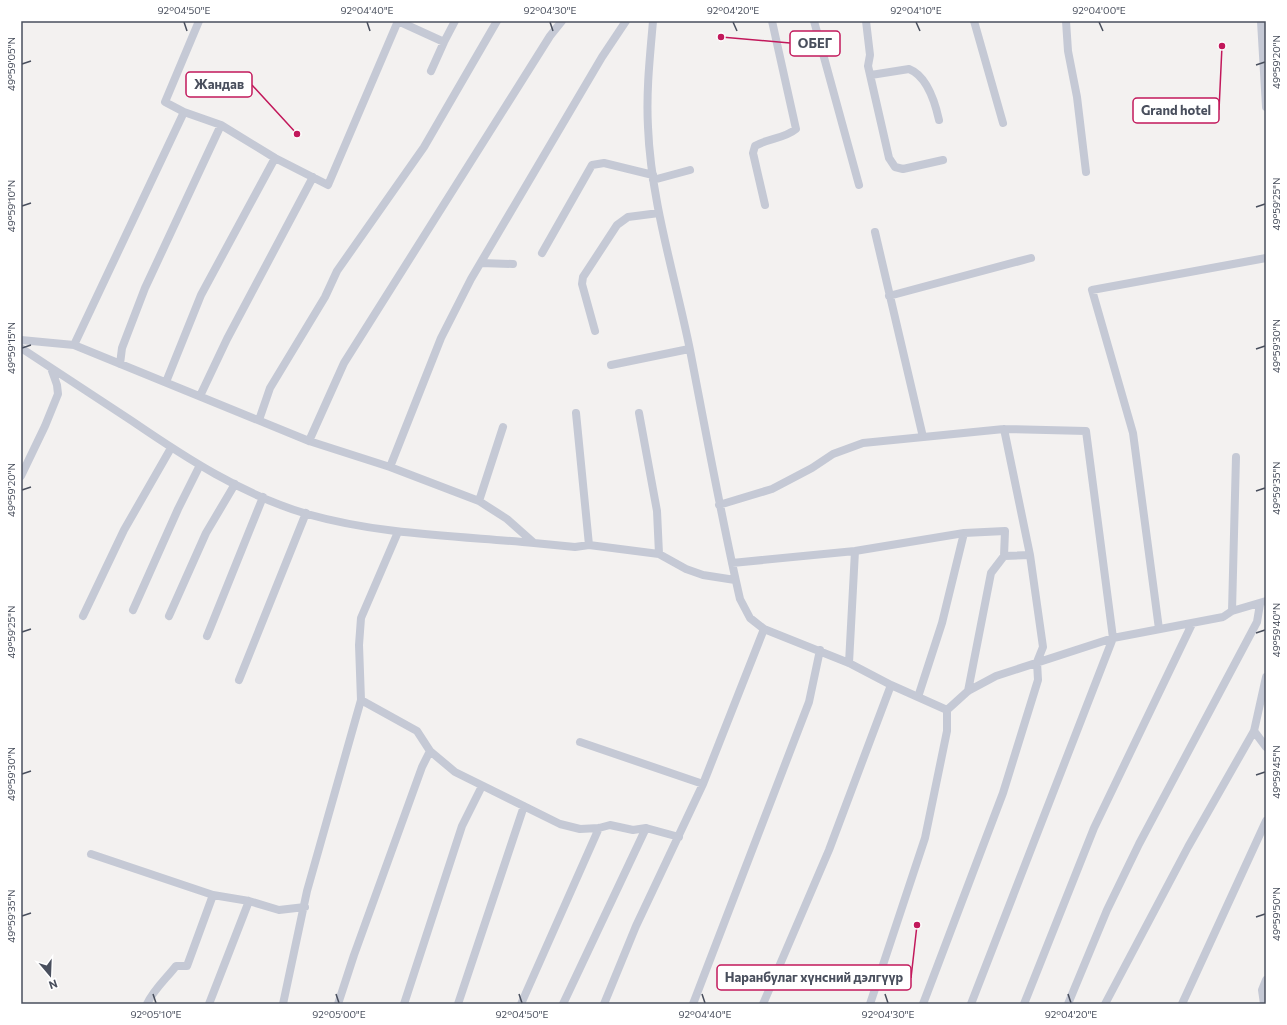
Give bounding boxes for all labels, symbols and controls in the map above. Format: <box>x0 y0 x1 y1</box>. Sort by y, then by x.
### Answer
text: 92°04'50"E <box>158 4 210 16</box>
text: 92°04'40"E <box>340 4 394 16</box>
text: 92°04'30"E <box>524 4 576 16</box>
text: 92°04'20"E <box>707 4 759 16</box>
text: 92°04'10"E <box>890 4 942 16</box>
text: 92°04'00"E <box>1072 4 1126 16</box>
callout: ОБЕГ <box>790 31 840 56</box>
text: ОБЕГ <box>798 35 833 51</box>
text: 49°59'20"N <box>1270 35 1282 89</box>
text: 49°59'05"N <box>5 37 17 91</box>
callout: Жандав <box>186 72 252 97</box>
text: Жандав <box>194 76 244 92</box>
callout: Grand hotel <box>1133 98 1219 123</box>
text: Grand hotel <box>1141 102 1211 118</box>
text: 49°59'25"N <box>1270 177 1282 231</box>
text: 49°59'10"N <box>5 180 17 232</box>
text: 49°59'30"N <box>1270 319 1282 373</box>
text: 49°59'15"N <box>5 322 17 374</box>
text: 49°59'35"N <box>1270 461 1282 515</box>
text: 49°59'20"N <box>5 463 17 517</box>
text: 49°59'40"N <box>1270 603 1282 657</box>
text: 49°59'25"N <box>5 605 17 659</box>
text: 49°59'45"N <box>1270 745 1282 799</box>
text: 49°59'30"N <box>5 747 17 801</box>
text: 49°59'50"N <box>1270 887 1282 941</box>
text: 49°59'35"N <box>5 889 17 943</box>
north arrow <box>30 955 70 995</box>
callout: Наранбулаг хүнсний дэлгүүр <box>717 965 911 990</box>
text: Наранбулаг хүнсний дэлгүүр <box>725 969 904 985</box>
text: N <box>47 977 59 992</box>
text: 92°05'10"E <box>130 1008 182 1020</box>
text: 92°05'00"E <box>312 1008 366 1020</box>
text: 92°04'50"E <box>496 1008 548 1020</box>
text: 92°04'40"E <box>678 1008 732 1020</box>
text: 92°04'30"E <box>862 1008 914 1020</box>
text: 92°04'20"E <box>1045 1008 1097 1020</box>

